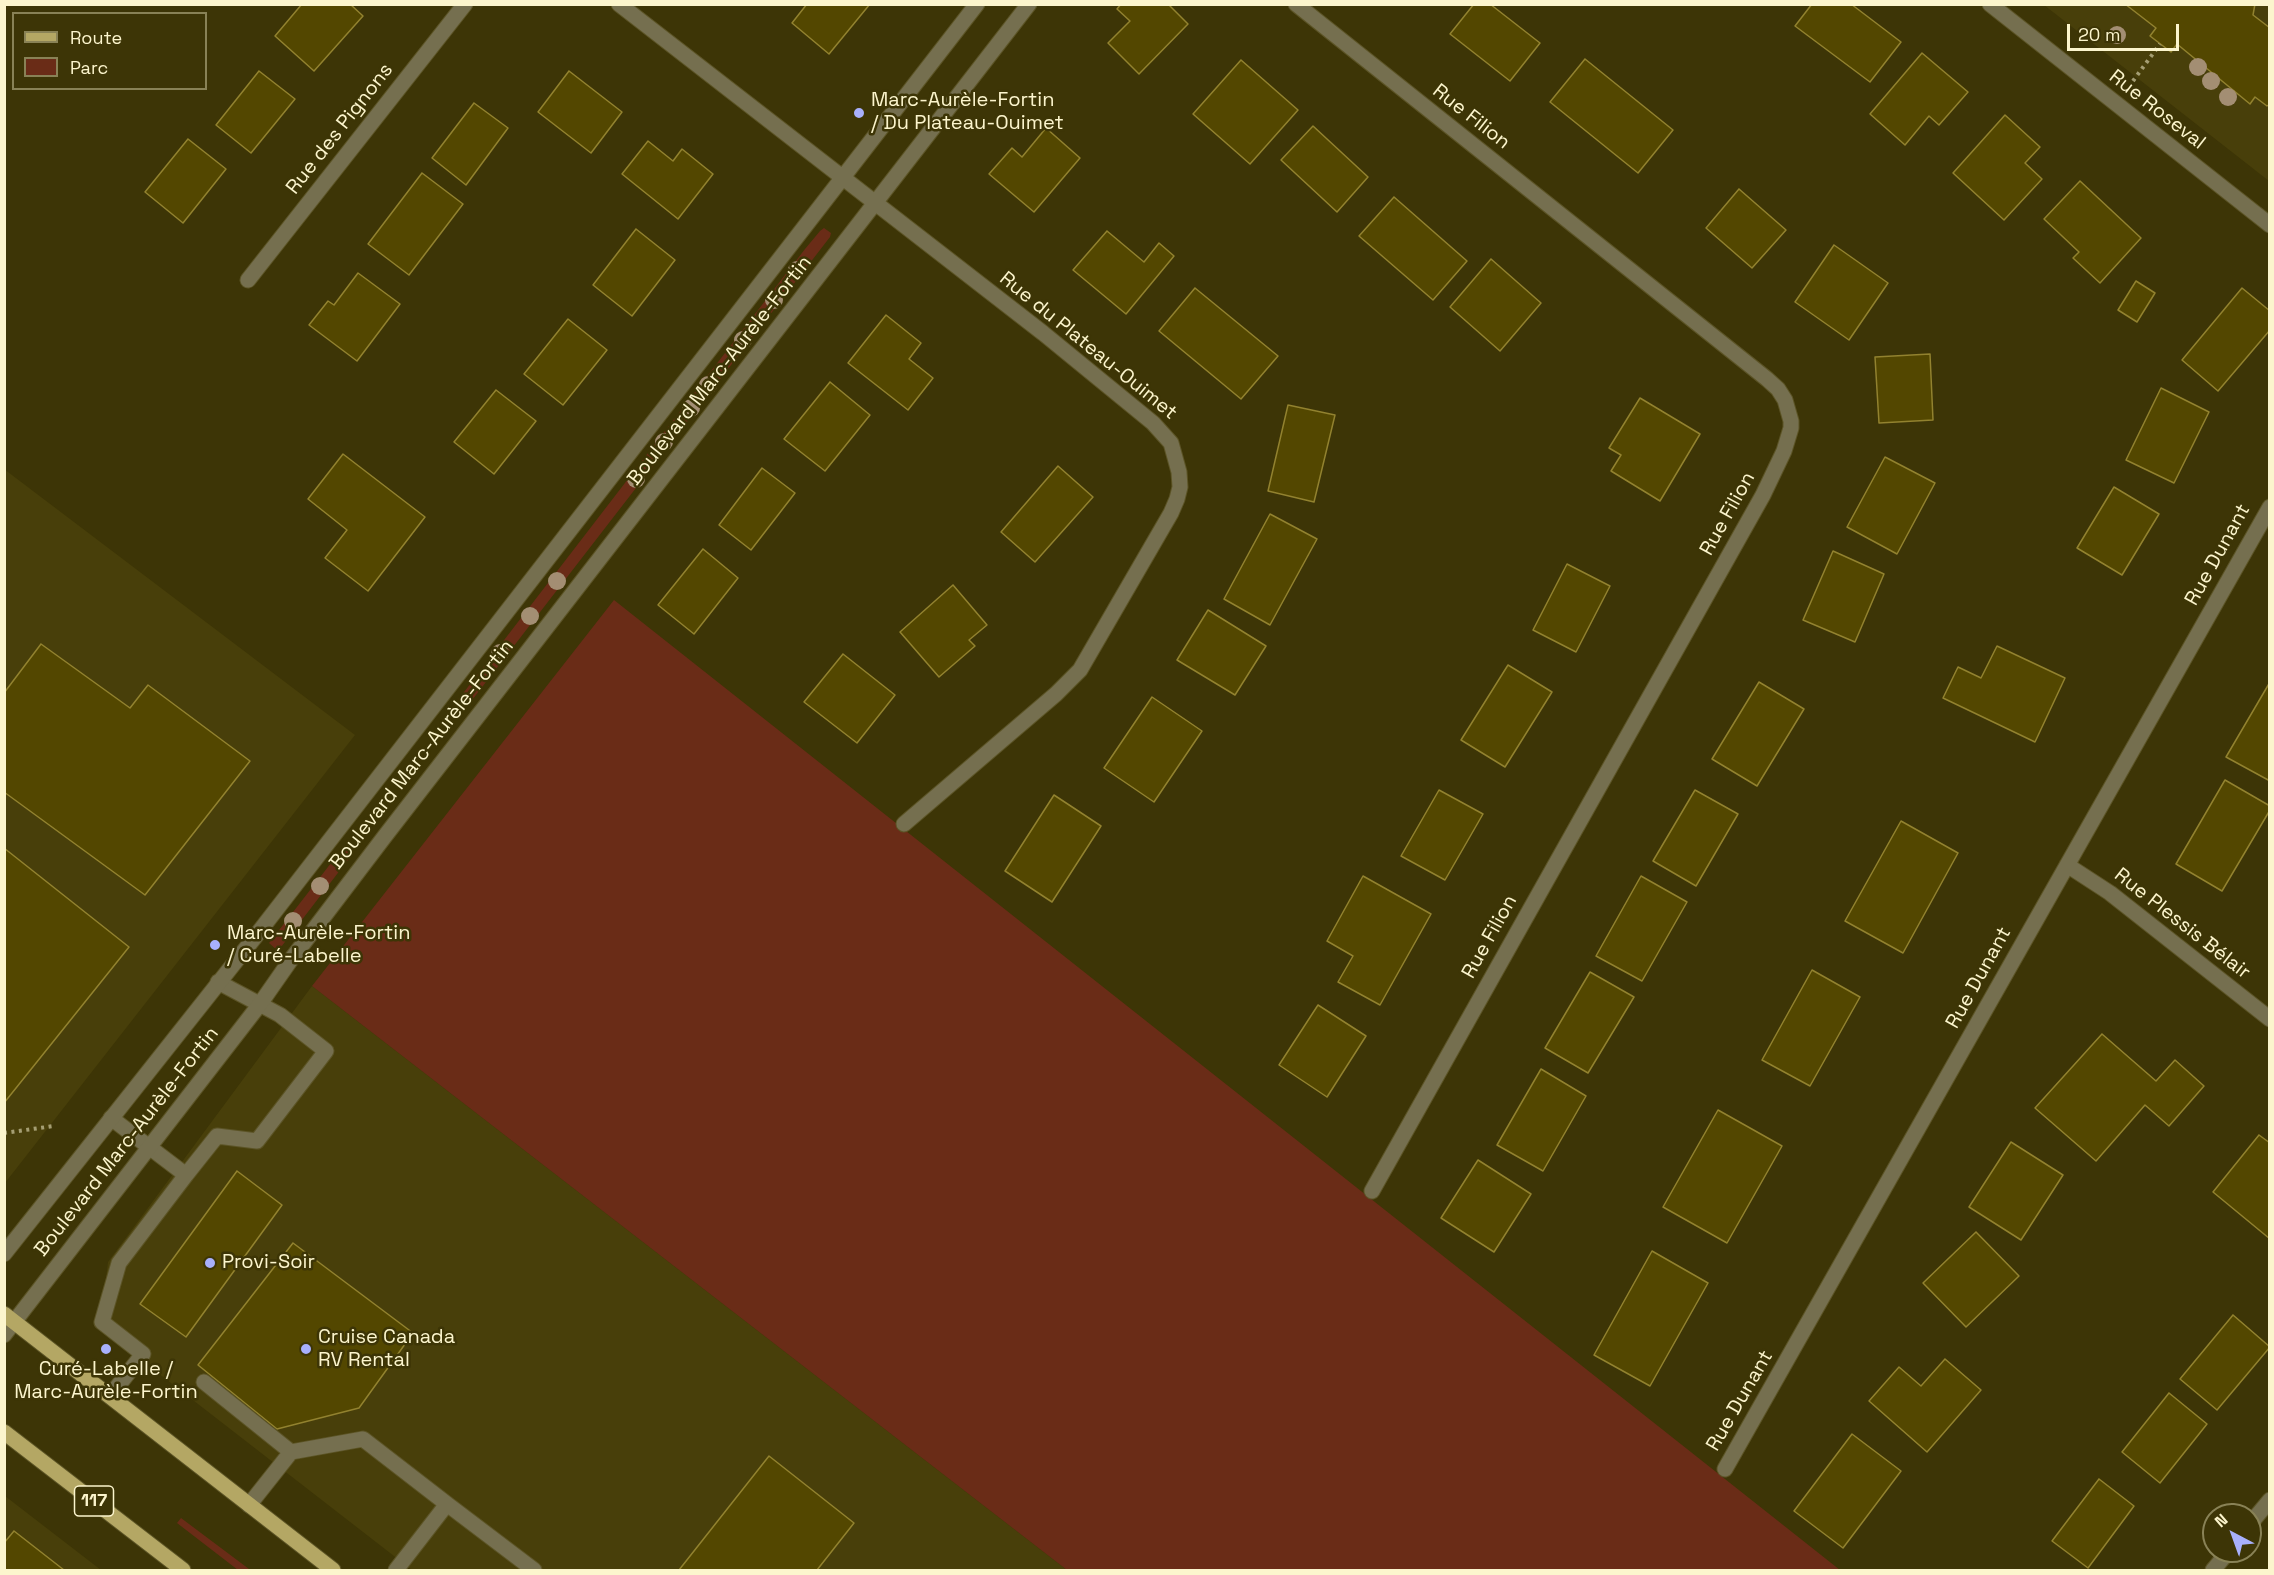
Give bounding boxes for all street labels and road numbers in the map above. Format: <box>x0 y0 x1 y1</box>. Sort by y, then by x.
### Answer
street label: Rue des Pignons <box>281 59 399 199</box>
street label: Rue Roseval <box>2104 65 2210 155</box>
street label: Rue Filion <box>1427 79 1515 155</box>
street label: Boulevard Marc-Aurèle-Fortin <box>623 251 817 491</box>
street label: Rue du Plateau-Ouimet <box>994 267 1182 425</box>
street label: Rue Filion <box>1695 468 1761 560</box>
street label: Rue Dunant <box>2180 500 2256 610</box>
street label: Boulevard Marc-Aurèle-Fortin <box>325 635 519 875</box>
street label: Rue Plessis Bélair <box>2109 863 2255 985</box>
street label: Rue Filion <box>1457 891 1523 983</box>
street label: Rue Dunant <box>1941 923 2017 1033</box>
street label: Boulevard Marc-Aurèle-Fortin <box>30 1022 224 1262</box>
street label: Rue Dunant <box>1702 1346 1778 1456</box>
road number: 117 <box>74 1486 113 1516</box>

